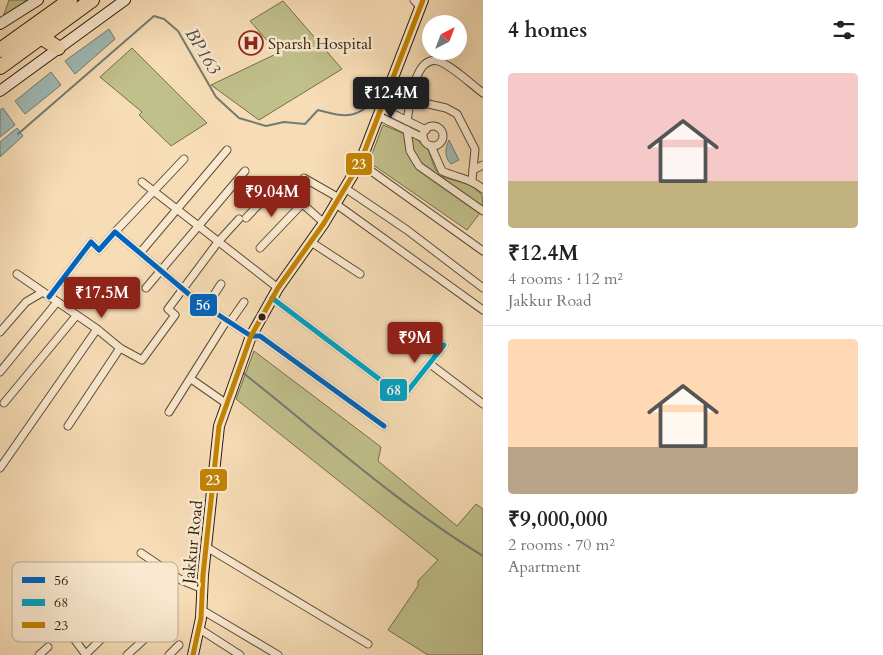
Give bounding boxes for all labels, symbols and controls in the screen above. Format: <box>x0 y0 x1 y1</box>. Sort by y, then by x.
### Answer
north arrow <box>422 15 468 60</box>
map controls <box>422 15 467 60</box>
text: 4 homes <box>508 16 587 45</box>
icon: filters <box>830 16 858 44</box>
water label: BP163 <box>179 23 227 80</box>
hospital icon: Sparsh Hospital <box>238 30 264 56</box>
place label: Sparsh Hospital <box>268 33 372 55</box>
pin: ₹12.4M <box>350 76 432 119</box>
text: ₹12.4M <box>364 82 418 104</box>
icon: home <box>638 106 728 196</box>
line badge: 23 <box>345 152 373 176</box>
text: 23 <box>352 155 366 174</box>
pin: ₹9.04M <box>231 176 313 218</box>
text: ₹9.04M <box>245 181 299 203</box>
text: ₹12.4M <box>508 239 579 268</box>
text: 4 rooms · 112 m² <box>508 268 623 290</box>
pin: ₹17.5M <box>61 276 143 319</box>
text: ₹17.5M <box>75 282 129 304</box>
text: Jakkur Road <box>508 290 592 312</box>
line badge: 56 <box>189 293 218 317</box>
text: 56 <box>196 296 210 315</box>
unlabelled marker <box>257 312 267 322</box>
pin: ₹9M <box>391 322 439 364</box>
text: ₹9M <box>399 327 431 349</box>
icon: home <box>638 371 728 461</box>
line badge: 68 <box>379 378 408 402</box>
text: 68 <box>387 381 401 400</box>
line badge: 23 <box>199 468 228 492</box>
text: 23 <box>206 471 220 490</box>
street label: Jakkur Road <box>177 499 208 587</box>
text: ₹9,000,000 <box>508 505 608 534</box>
text: 2 rooms · 70 m² <box>508 534 615 556</box>
text: Apartment <box>508 556 581 578</box>
legend <box>12 562 178 642</box>
text: 56 <box>54 571 68 590</box>
text: 68 <box>54 593 68 612</box>
text: 23 <box>54 616 68 635</box>

